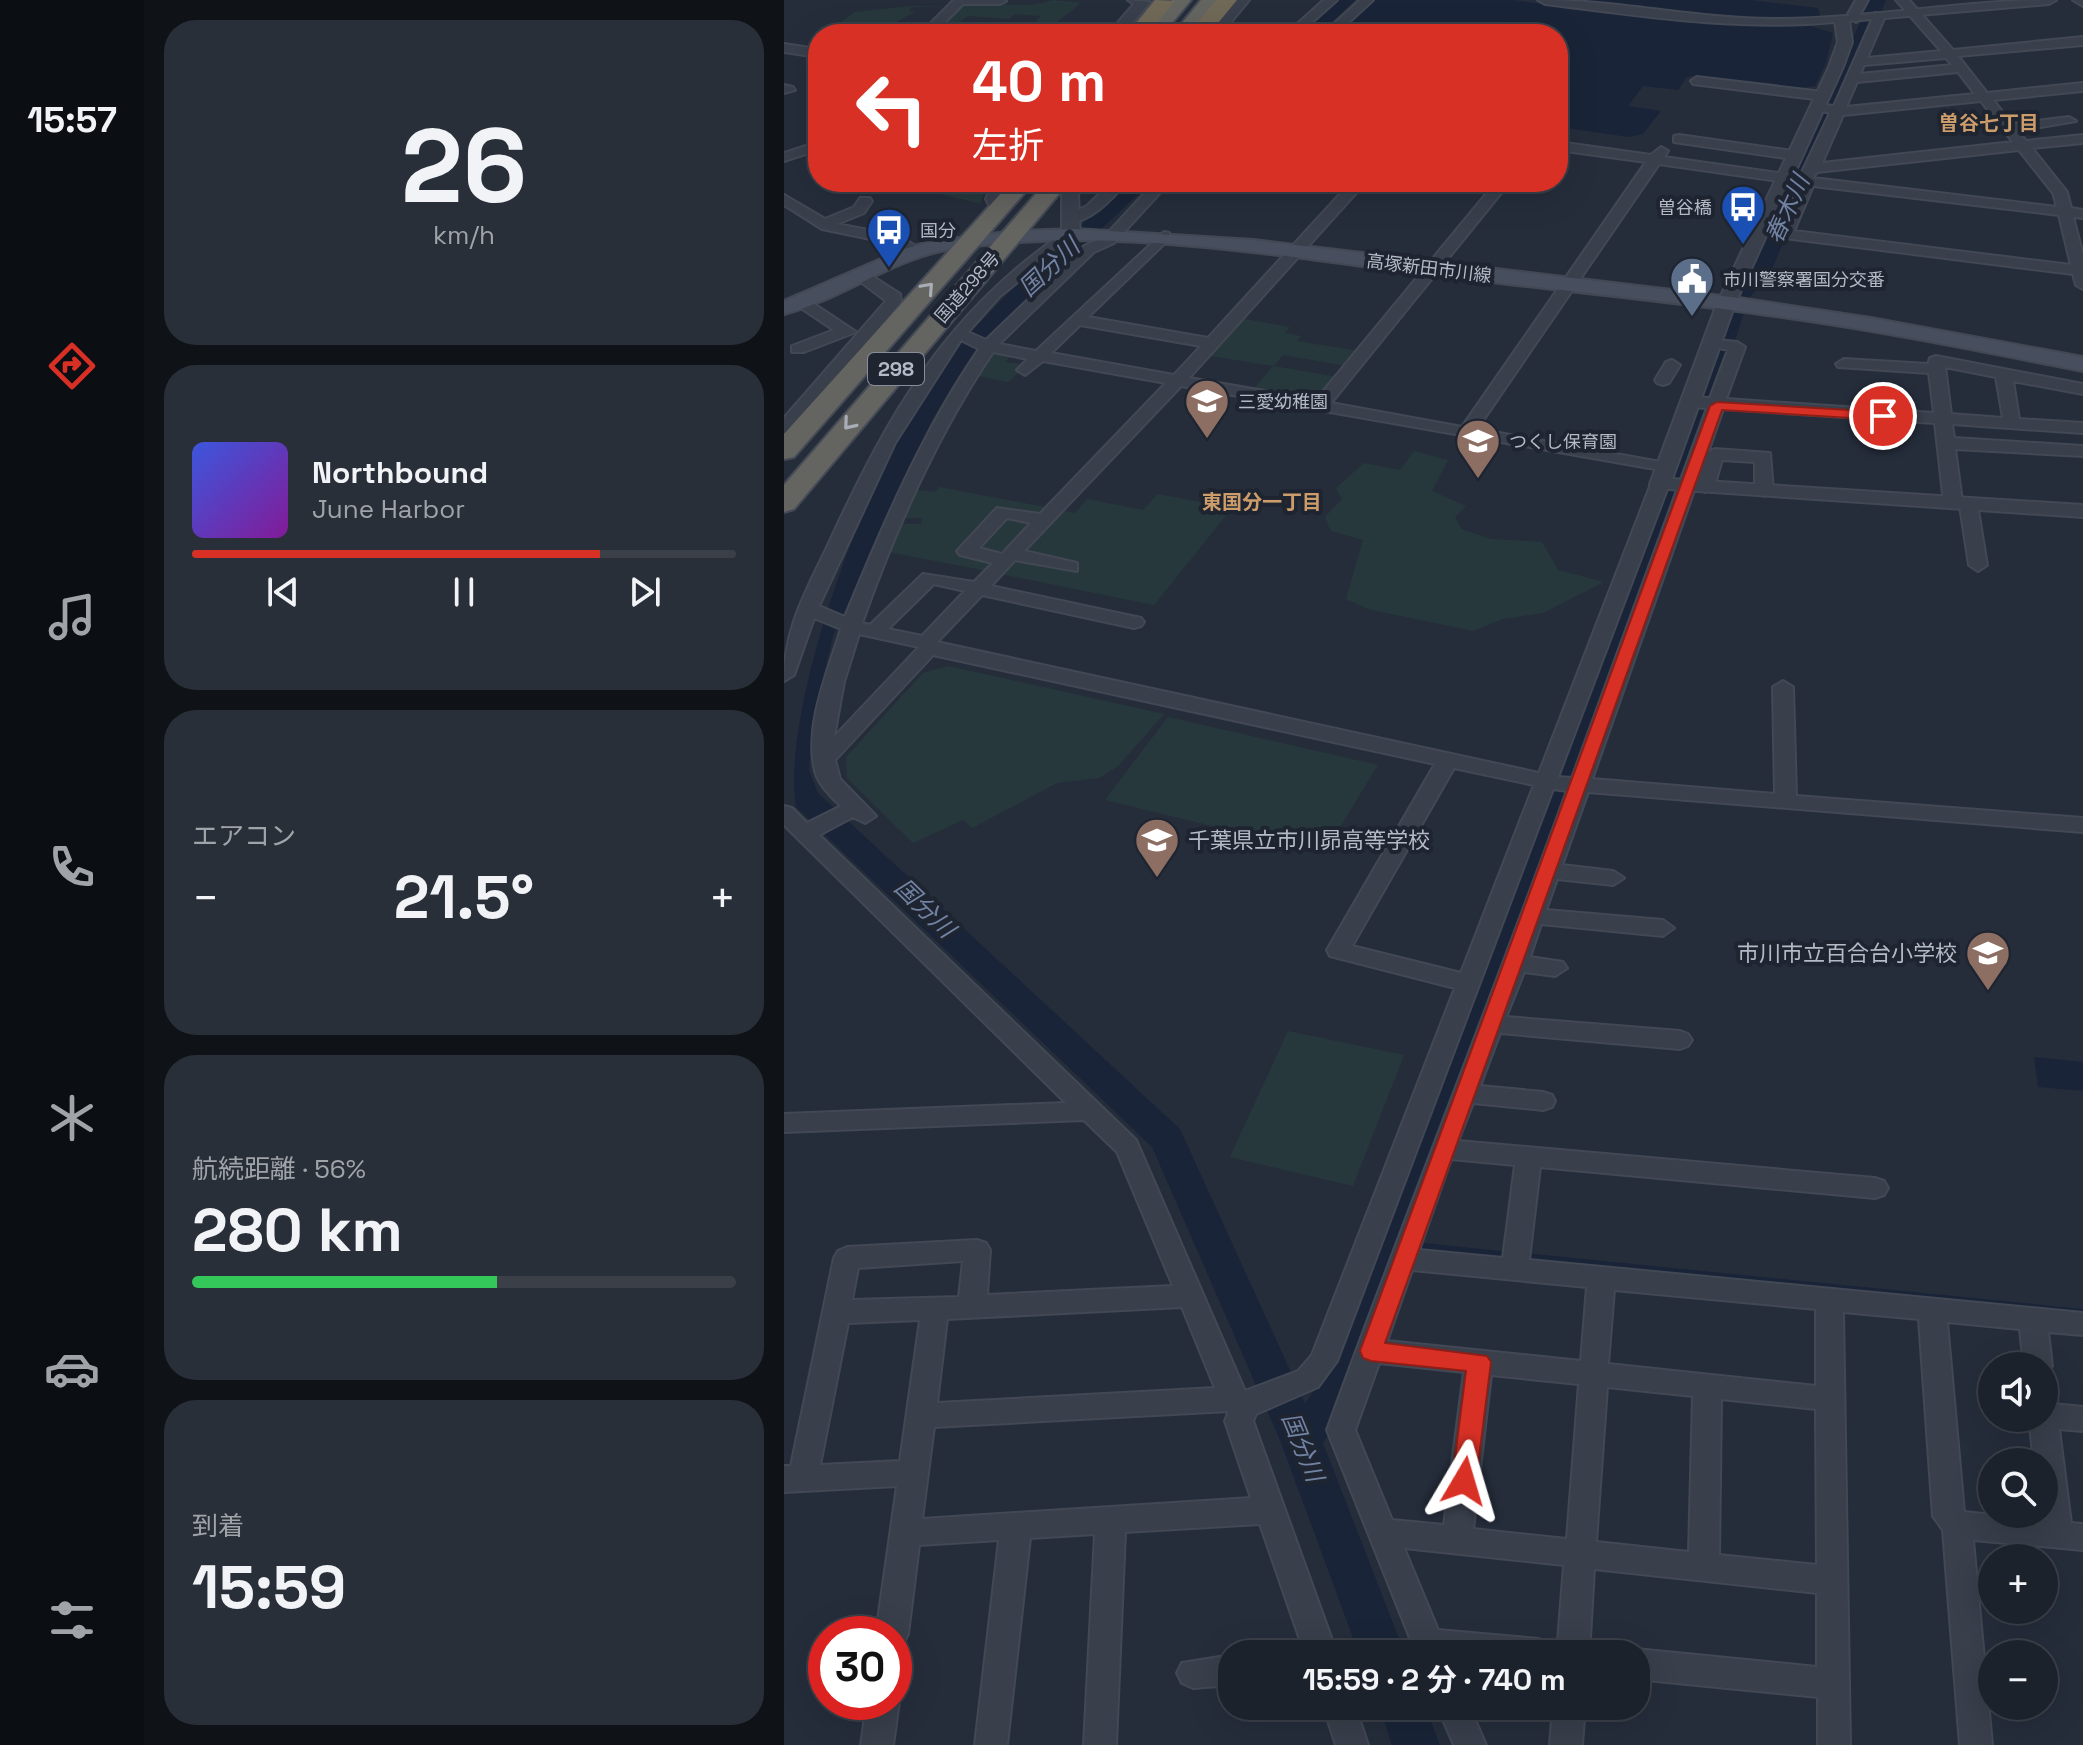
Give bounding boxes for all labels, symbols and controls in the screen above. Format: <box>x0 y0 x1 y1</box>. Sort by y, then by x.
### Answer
text: 40 m <box>972 46 1106 117</box>
icon: left <box>840 56 944 160</box>
text: 15:57 <box>27 97 117 143</box>
text: 26 <box>401 100 527 232</box>
district label: 曽谷七丁目 <box>1939 110 2039 136</box>
text: 左折 <box>972 123 1044 169</box>
water label: 春木川 <box>1758 167 1817 248</box>
bus stop icon: 曽谷橋 <box>1719 183 1767 246</box>
place label: 曽谷橋 <box>1658 196 1712 219</box>
bus stop icon: 国分 <box>865 206 913 269</box>
text: km/h <box>433 218 495 252</box>
place label: 国分 <box>920 219 956 242</box>
water label: 国分川 <box>1012 229 1088 303</box>
street label: 国道298号 <box>930 247 1004 327</box>
street label: 高塚新田市川線 <box>1365 249 1493 287</box>
public building icon: 市川警察署国分交番 <box>1668 255 1716 318</box>
place label: 市川警察署国分交番 <box>1723 268 1885 291</box>
one-way arrow <box>918 282 932 297</box>
icon: directions <box>44 338 100 394</box>
road number: 298 <box>868 353 924 385</box>
school or university icon: 三愛幼稚園 <box>1183 377 1231 440</box>
pin <box>1849 382 1917 450</box>
place label: 三愛幼稚園 <box>1238 390 1328 413</box>
icon: arrive <box>1861 394 1905 438</box>
one-way arrow <box>844 415 859 430</box>
school or university icon: つくし保育園 <box>1454 417 1502 480</box>
place label: つくし保育園 <box>1509 430 1617 453</box>
text: Northbound <box>312 453 488 492</box>
district label: 東国分一丁目 <box>1202 489 1322 515</box>
text: June Harbor <box>312 492 465 526</box>
icon: previous <box>261 570 305 614</box>
icon: pause <box>442 570 486 614</box>
icon: next <box>623 570 667 614</box>
icon: music <box>44 589 100 645</box>
school or university icon: 千葉県立市川昴高等学校 <box>1133 816 1181 879</box>
text: エアコン <box>192 819 296 853</box>
place label: 千葉県立市川昴高等学校 <box>1188 826 1430 854</box>
icon: phone <box>44 839 100 895</box>
text: 21.5° <box>394 859 534 936</box>
text: − <box>192 870 219 926</box>
text: + <box>709 870 736 926</box>
water label: 国分川 <box>888 872 964 946</box>
school or university icon: 市川市立百合台小学校 <box>1964 929 2012 992</box>
place label: 市川市立百合台小学校 <box>1737 939 1957 967</box>
icon: climate <box>44 1090 100 1146</box>
text: 航続距離 · 56% <box>192 1152 366 1186</box>
text: 280 km <box>192 1192 403 1269</box>
icon: car <box>44 1341 100 1397</box>
map controls <box>1978 1352 2058 1720</box>
button: sound <box>1978 1352 2058 1432</box>
water label: 国分川 <box>1275 1408 1332 1489</box>
position arrow <box>1422 1439 1506 1523</box>
button: search <box>1978 1448 2058 1528</box>
text: 到着 <box>192 1509 244 1543</box>
button: + <box>1978 1544 2058 1624</box>
text: 15:59 <box>192 1549 346 1626</box>
icon: filters <box>44 1592 100 1648</box>
speed limit sign: 30 <box>808 1616 912 1720</box>
button: − <box>1978 1640 2058 1720</box>
text: 15:59 · 2 分 · 740 m <box>1302 1660 1566 1699</box>

